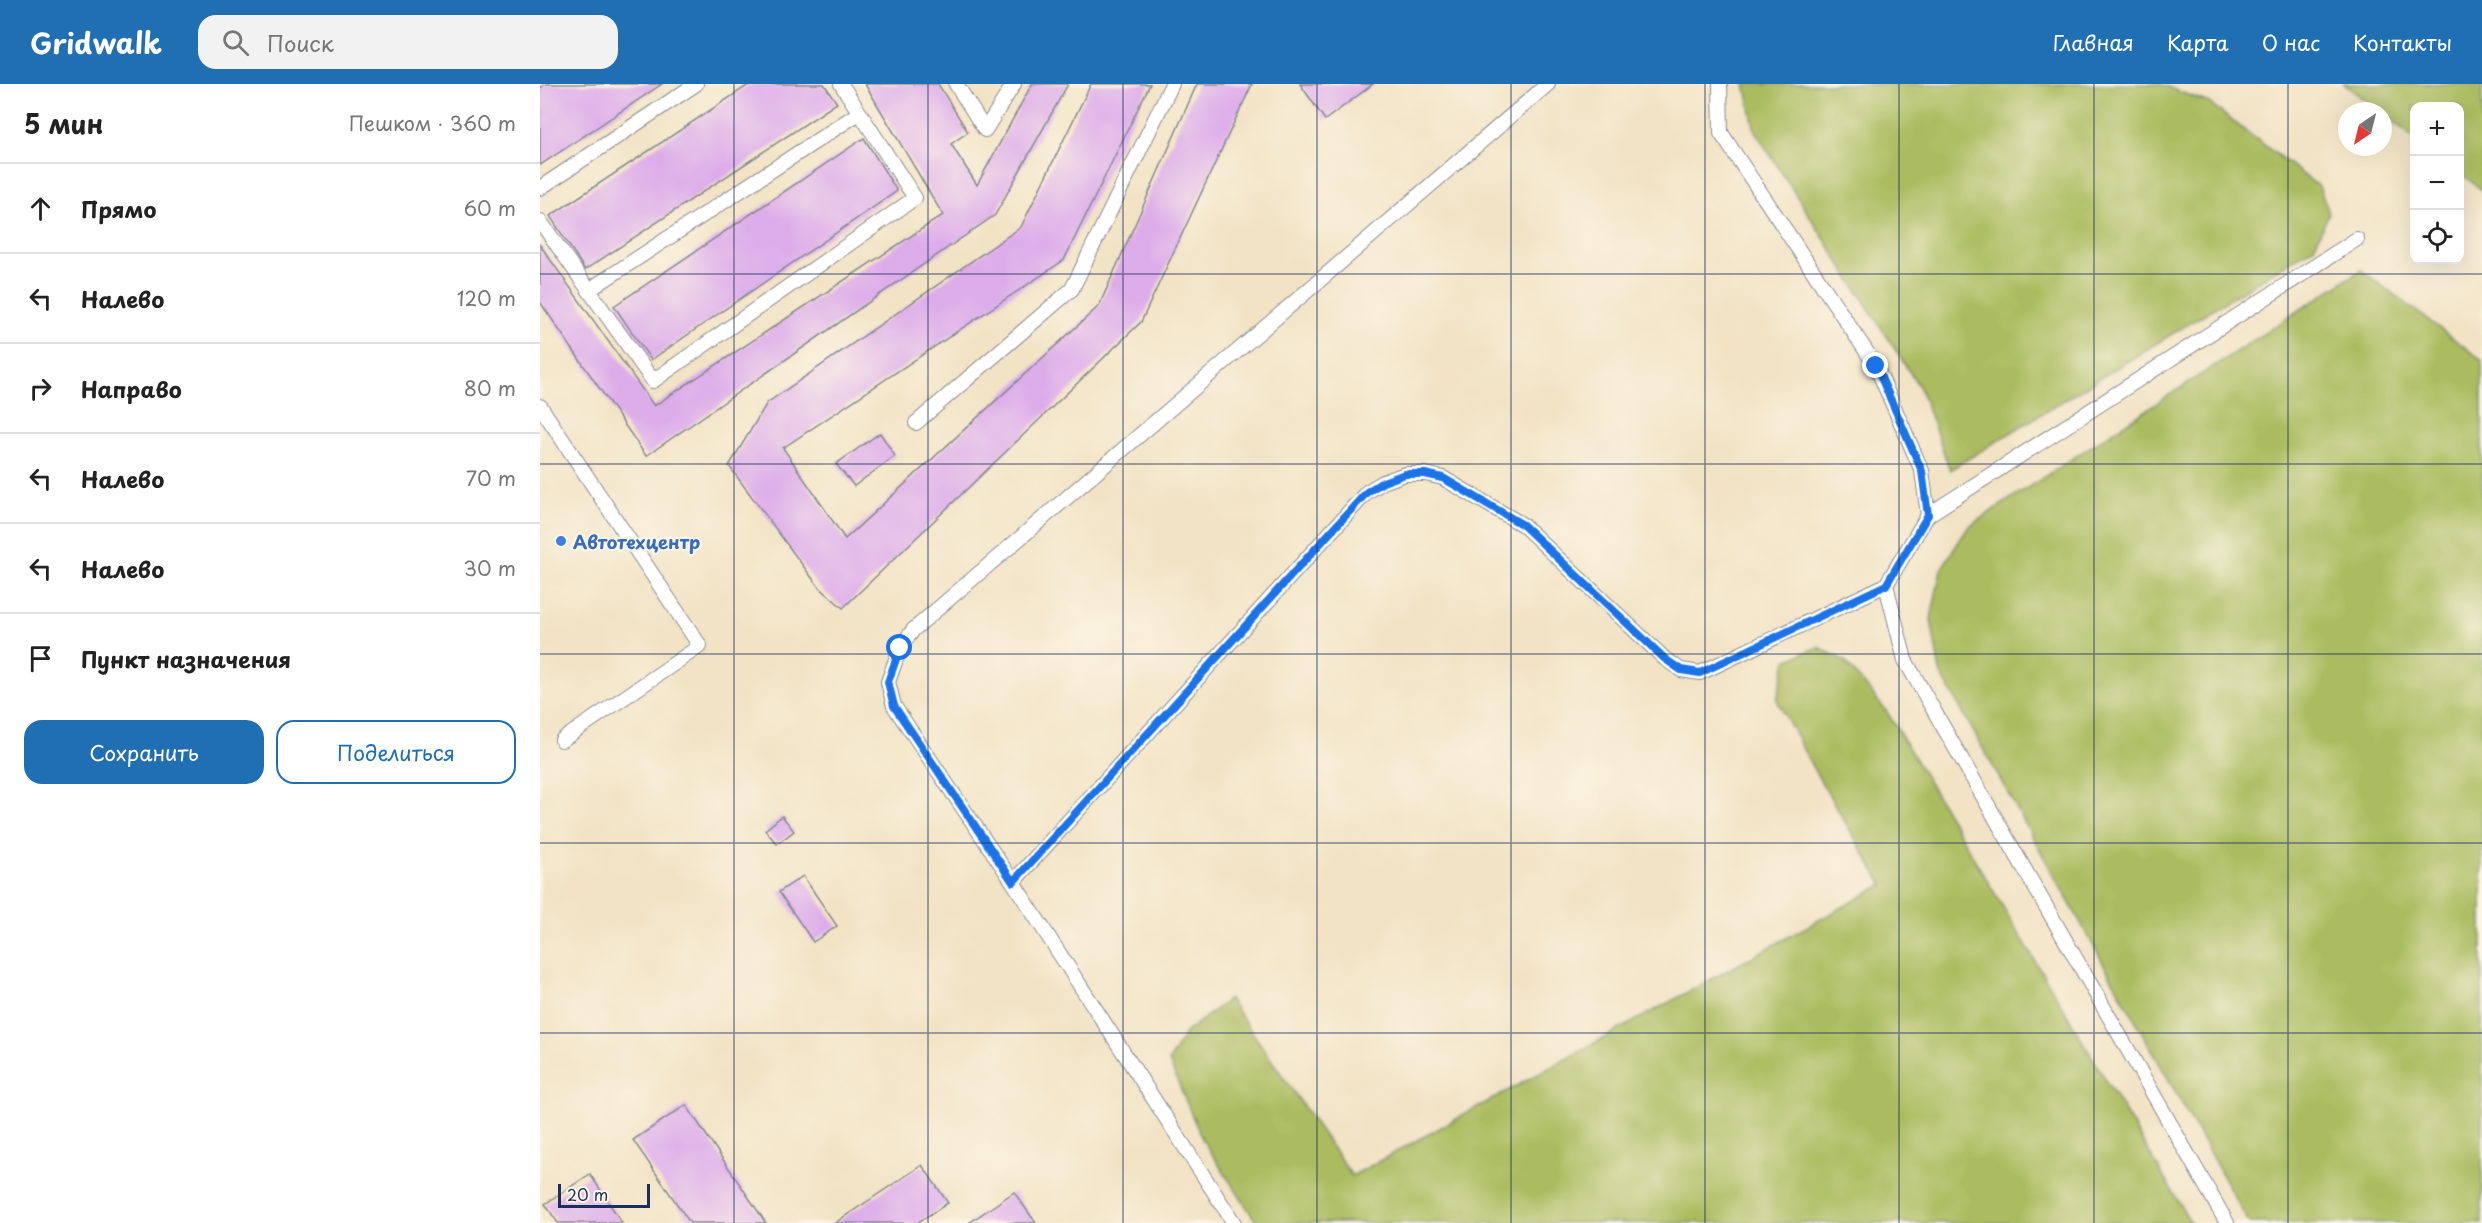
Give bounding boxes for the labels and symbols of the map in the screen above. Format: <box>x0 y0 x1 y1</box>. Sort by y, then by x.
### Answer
north arrow <box>2338 102 2392 156</box>
route end <box>1862 352 1888 378</box>
place label: Автотехцентр <box>573 528 700 555</box>
marker: Автотехцентр <box>554 534 568 548</box>
route start <box>886 634 912 660</box>
scale bar <box>558 1181 650 1208</box>

